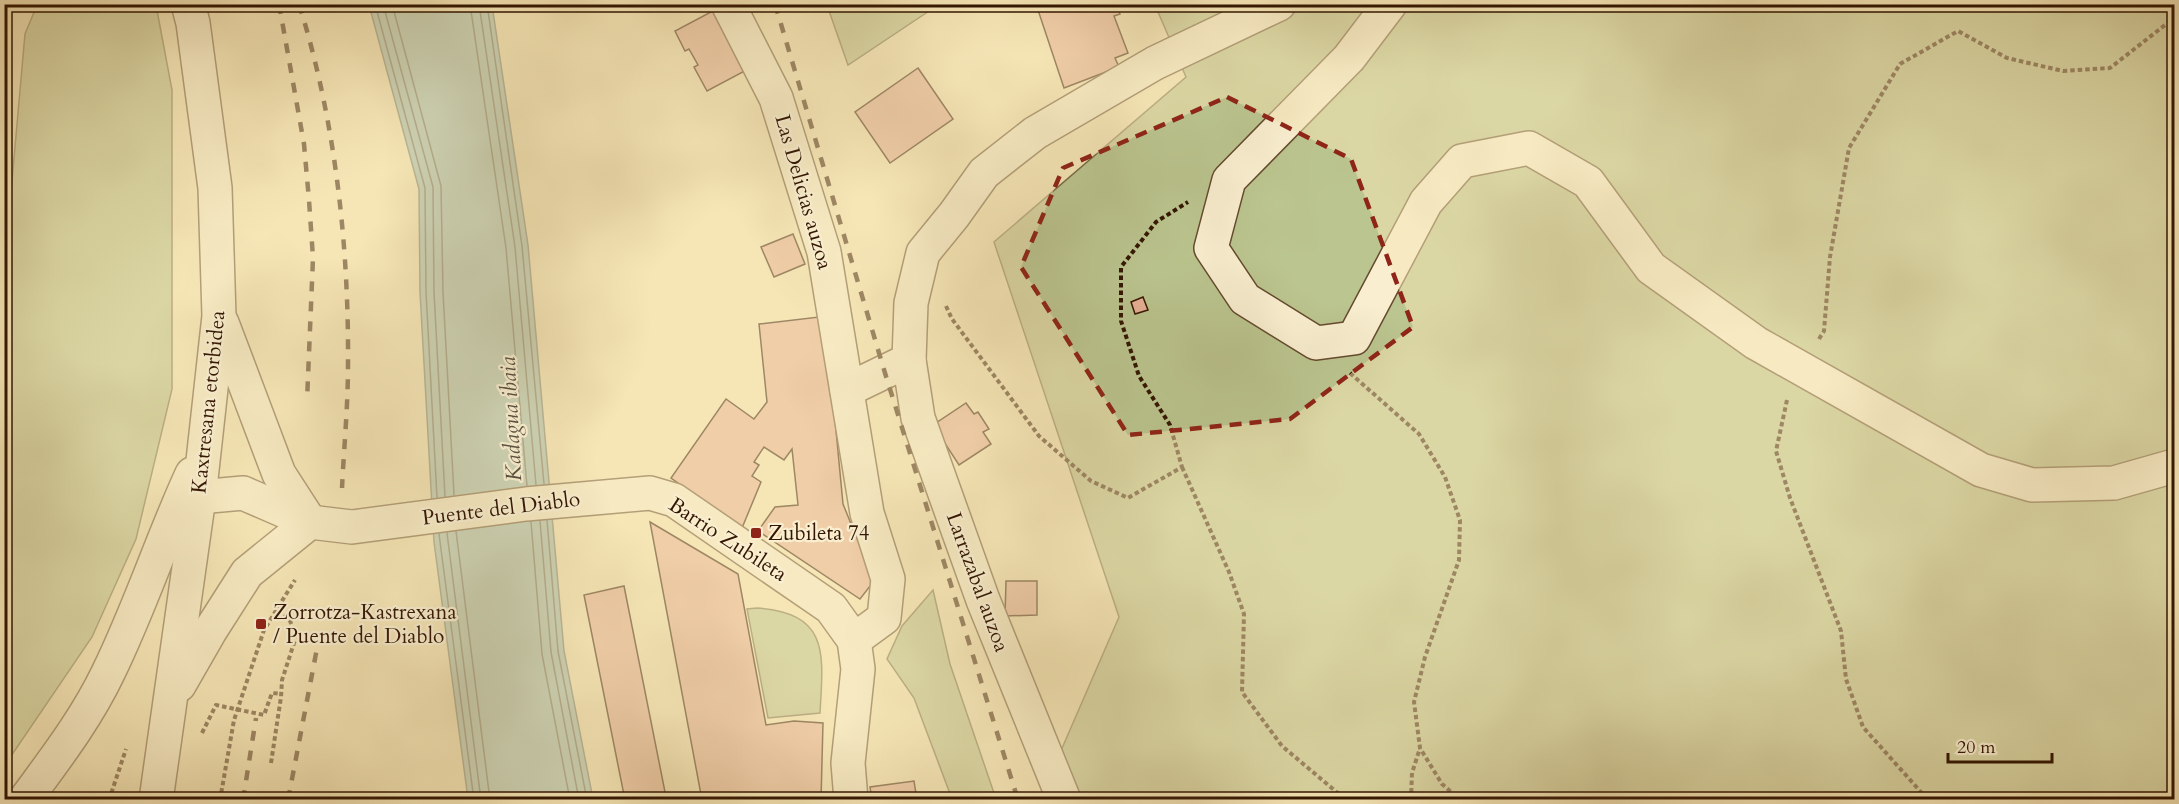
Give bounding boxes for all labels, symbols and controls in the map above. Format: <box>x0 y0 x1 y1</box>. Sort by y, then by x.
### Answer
street label: Las Delicias auzoa <box>768 111 839 273</box>
street label: Kaxtresana etorbidea <box>184 309 233 495</box>
water label: Kadagua ibaia <box>493 356 529 482</box>
street label: Puente del Diablo <box>420 484 582 533</box>
street label: Barrio Zubileta <box>663 490 793 589</box>
street label: Larrazabal auzoa <box>939 508 1016 656</box>
place label: Zubileta 74 <box>768 519 870 548</box>
marker: Zubileta 74 <box>749 526 763 540</box>
place label: Zorrotza-Kastrexana / Puente del Diablo <box>273 598 457 651</box>
marker: Zorrotza-Kastrexana / Puente del Diablo <box>254 617 268 631</box>
scale bar <box>1948 726 2052 764</box>
text: 20 m <box>1957 735 1996 760</box>

